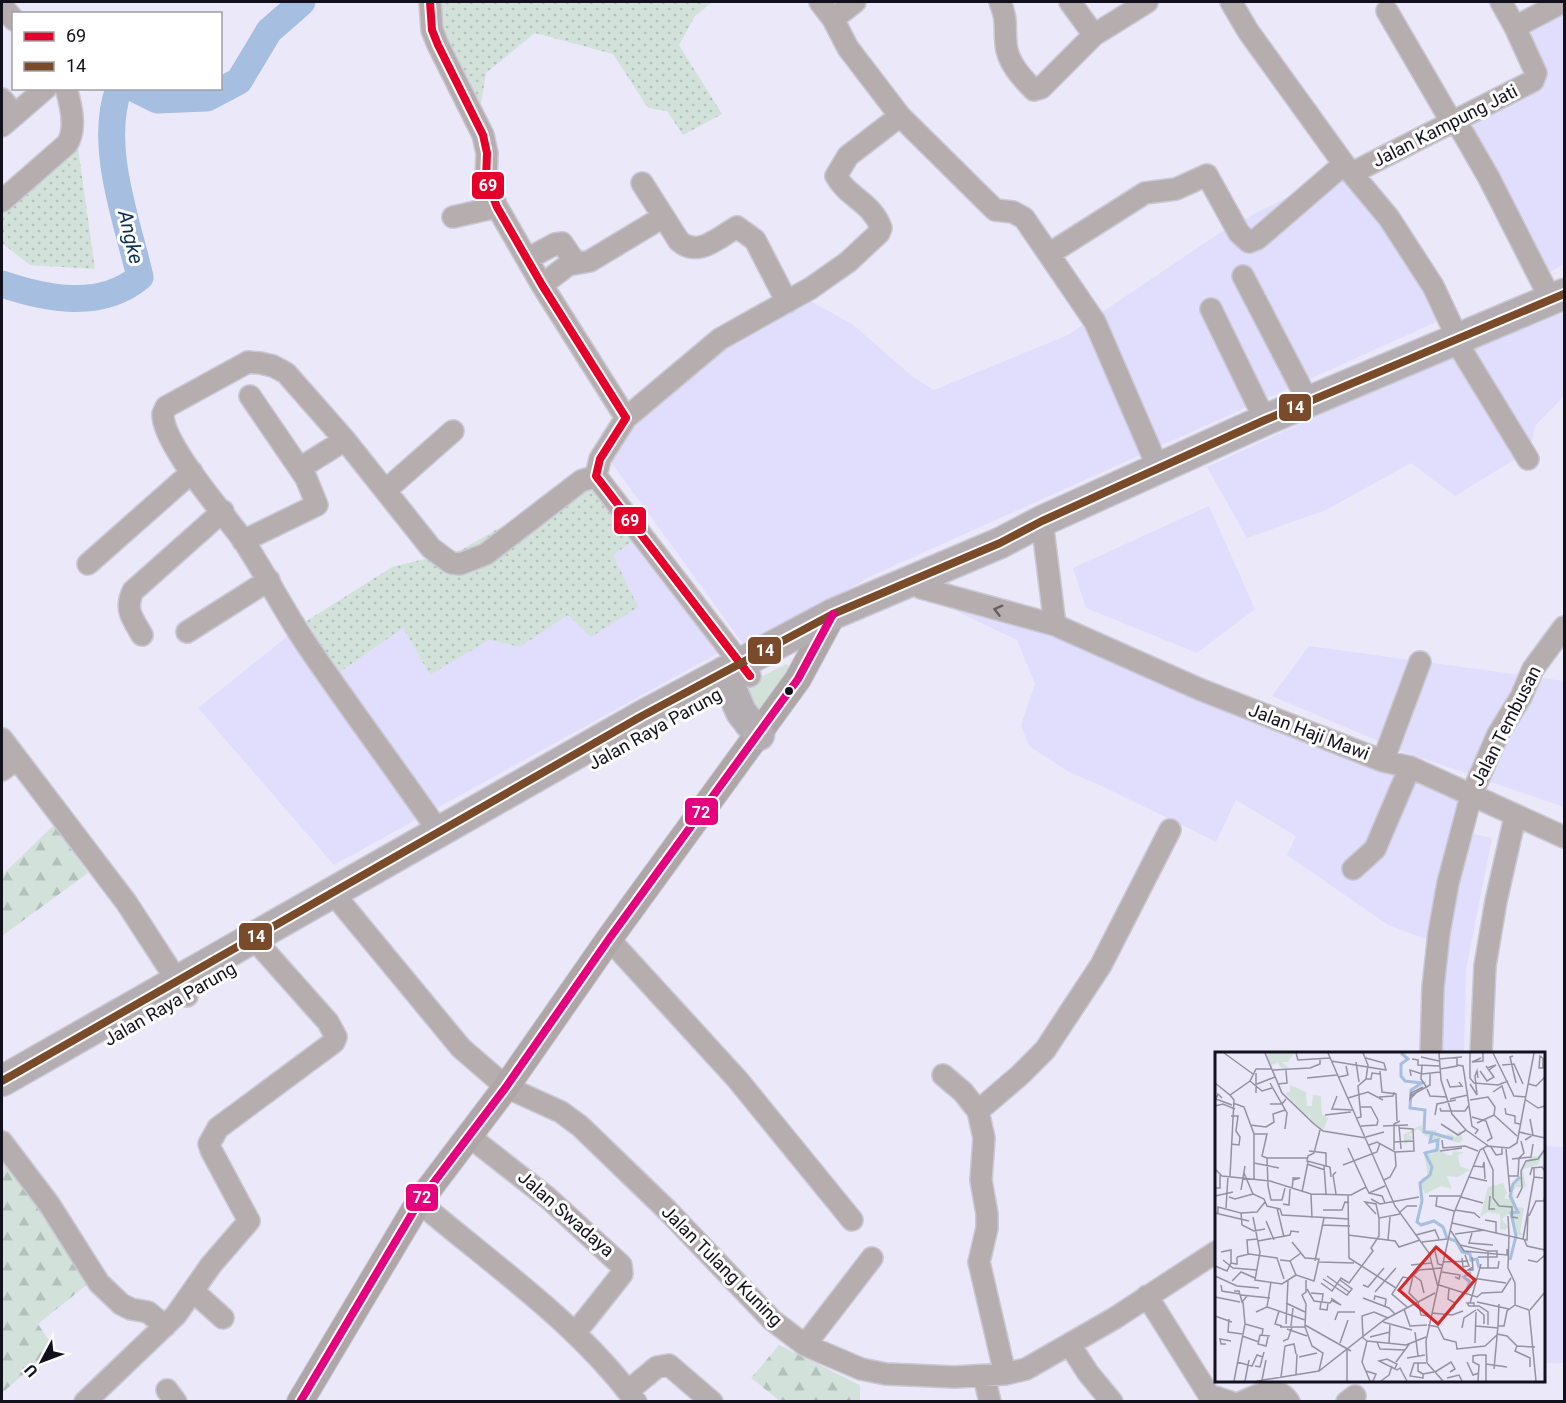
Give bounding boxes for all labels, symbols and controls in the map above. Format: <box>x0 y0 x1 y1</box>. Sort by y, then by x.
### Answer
legend <box>12 12 222 90</box>
text: 69 <box>66 25 86 46</box>
text: 14 <box>66 55 86 76</box>
street label: Jalan Kampung Jati <box>1369 80 1521 171</box>
line badge: 69 <box>471 171 505 200</box>
text: 69 <box>479 176 497 195</box>
water label: Angke <box>113 207 149 266</box>
line badge: 14 <box>1278 393 1312 422</box>
text: 14 <box>1286 398 1304 417</box>
line badge: 69 <box>613 506 647 535</box>
text: 69 <box>621 511 639 530</box>
one-way arrow <box>994 604 1004 617</box>
line badge: 14 <box>747 636 782 665</box>
text: 14 <box>756 641 774 660</box>
street label: Jalan Tembusan <box>1466 662 1545 789</box>
street label: Jalan Raya Parung <box>585 683 725 774</box>
unlabelled marker <box>783 685 795 697</box>
street label: Jalan Haji Mawi <box>1246 699 1372 764</box>
line badge: 72 <box>684 797 719 826</box>
text: 72 <box>692 803 710 822</box>
line badge: 14 <box>238 922 273 951</box>
text: 14 <box>247 927 265 946</box>
street label: Jalan Raya Parung <box>100 957 239 1050</box>
inset map <box>1215 1052 1545 1382</box>
street label: Jalan Swadaya <box>514 1166 619 1261</box>
line badge: 72 <box>405 1183 439 1212</box>
text: 72 <box>413 1188 431 1207</box>
street label: Jalan Tulang Kuning <box>658 1201 787 1330</box>
north arrow <box>12 1331 72 1391</box>
text: U <box>20 1360 42 1381</box>

